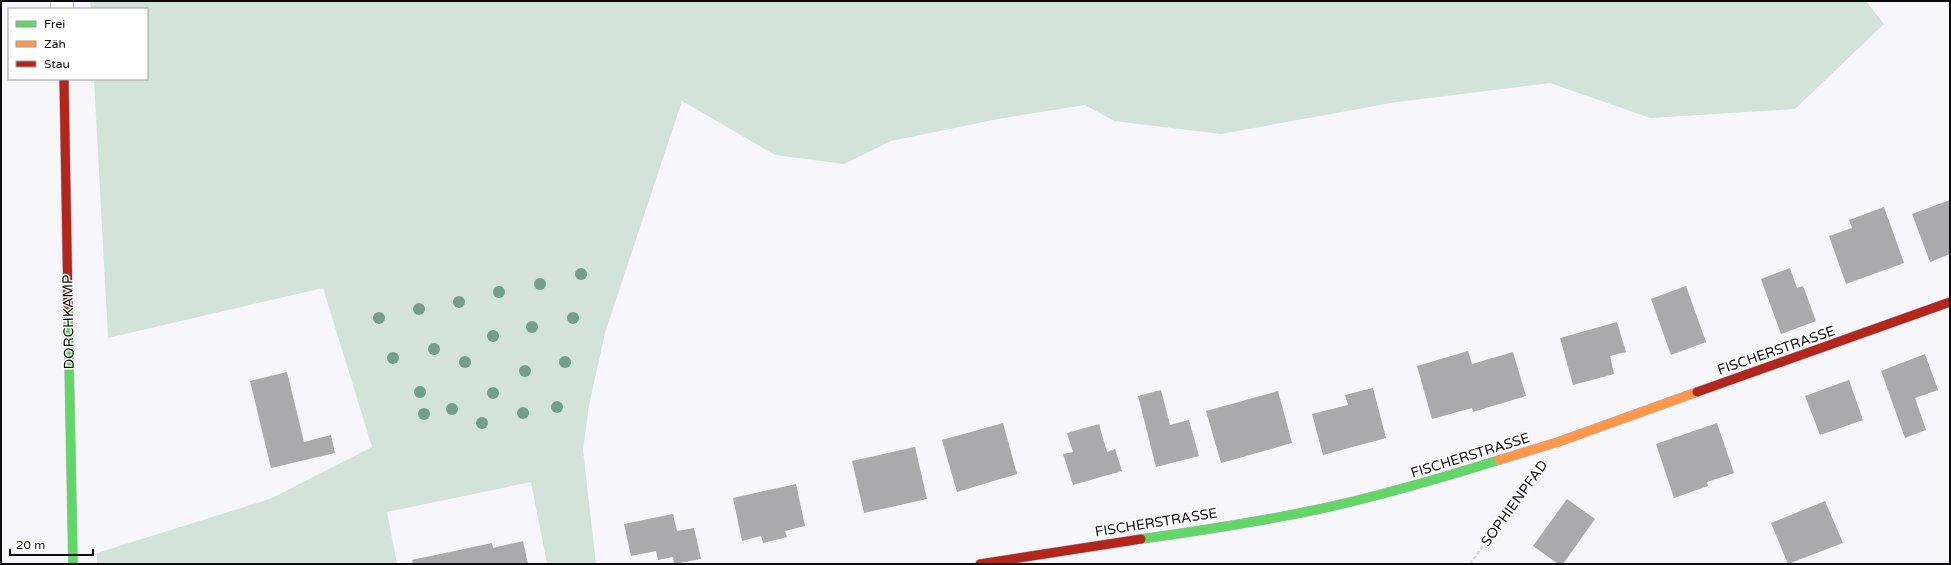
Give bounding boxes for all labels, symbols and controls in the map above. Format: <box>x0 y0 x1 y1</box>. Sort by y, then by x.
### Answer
legend <box>8 8 148 80</box>
text: Frei <box>44 17 65 31</box>
text: Zäh <box>44 37 66 51</box>
text: Stau <box>44 57 70 71</box>
street label: DORCHKAMP <box>59 275 78 369</box>
street label: FISCHERSTRASSE <box>1715 322 1837 379</box>
street label: FISCHERSTRASSE <box>1409 429 1532 482</box>
street label: SOPHIENPFAD <box>1477 457 1551 550</box>
street label: FISCHERSTRASSE <box>1094 504 1218 541</box>
scale bar <box>10 531 93 557</box>
text: 20 m <box>16 538 45 552</box>

